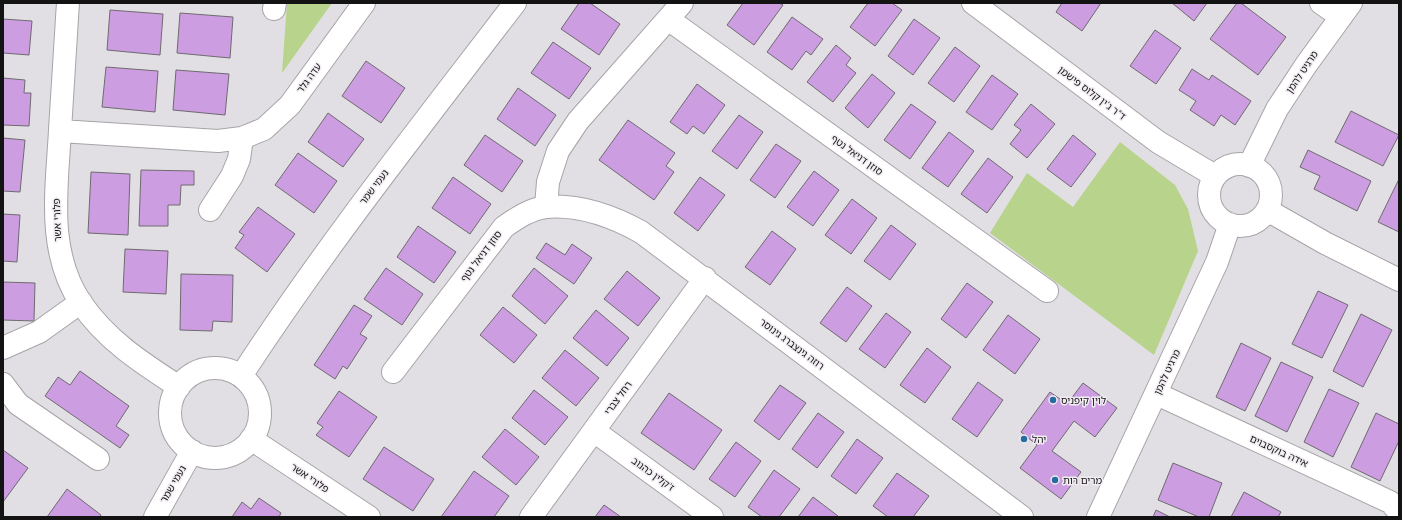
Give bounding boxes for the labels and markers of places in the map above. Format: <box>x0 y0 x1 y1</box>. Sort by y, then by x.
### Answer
place label: לוין קיפניס <box>1061 394 1106 407</box>
marker: לוין קיפניס <box>1048 395 1058 405</box>
place label: יהל <box>1032 433 1046 446</box>
marker: יהל <box>1019 434 1029 444</box>
place label: מרים רות <box>1063 474 1102 487</box>
marker: מרים רות <box>1050 475 1060 485</box>

